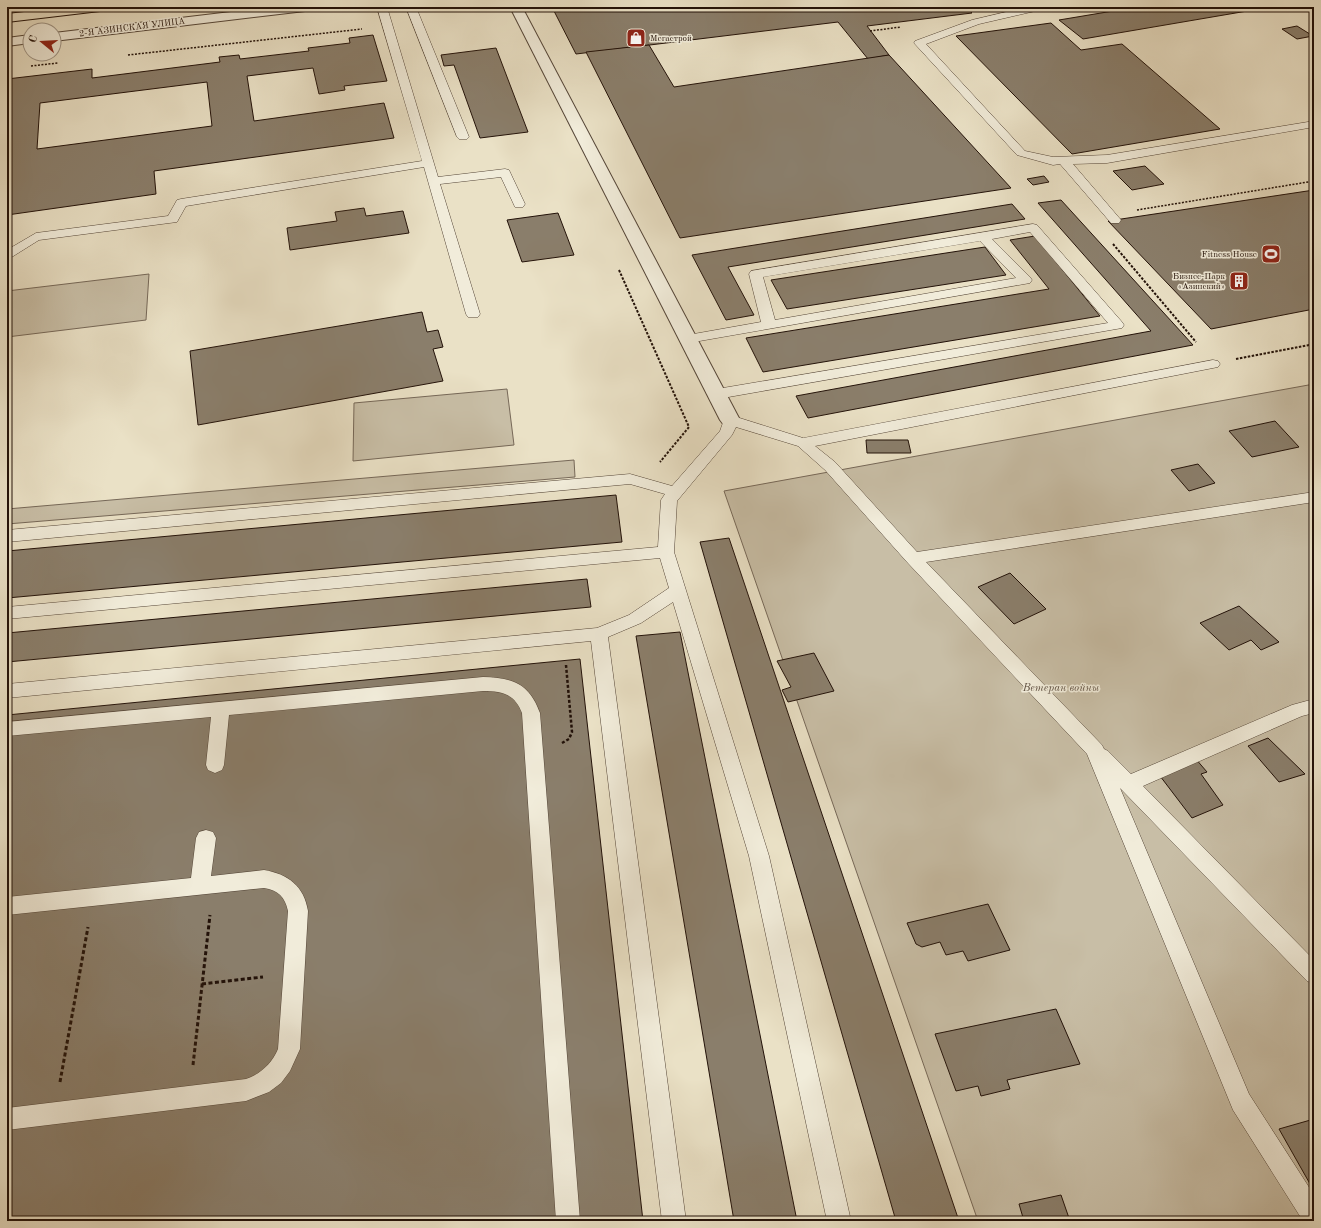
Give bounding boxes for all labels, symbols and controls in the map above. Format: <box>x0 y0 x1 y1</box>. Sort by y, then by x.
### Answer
street label: 2-Я АЗИНСКАЯ УЛИЦА <box>79 17 186 38</box>
north arrow <box>22 22 62 62</box>
shop icon: Мегастрой <box>625 27 647 49</box>
text: С <box>28 34 40 45</box>
place label: Мегастрой <box>650 34 692 43</box>
sports icon: Fitness House <box>1260 243 1282 265</box>
place label: Fitness House <box>1202 250 1257 259</box>
building icon: Бизнес-Парк «Азинский» <box>1228 270 1250 292</box>
place label: Бизнес-Парк «Азинский» <box>1173 272 1225 291</box>
park label: Ветеран войны <box>1022 683 1100 694</box>

